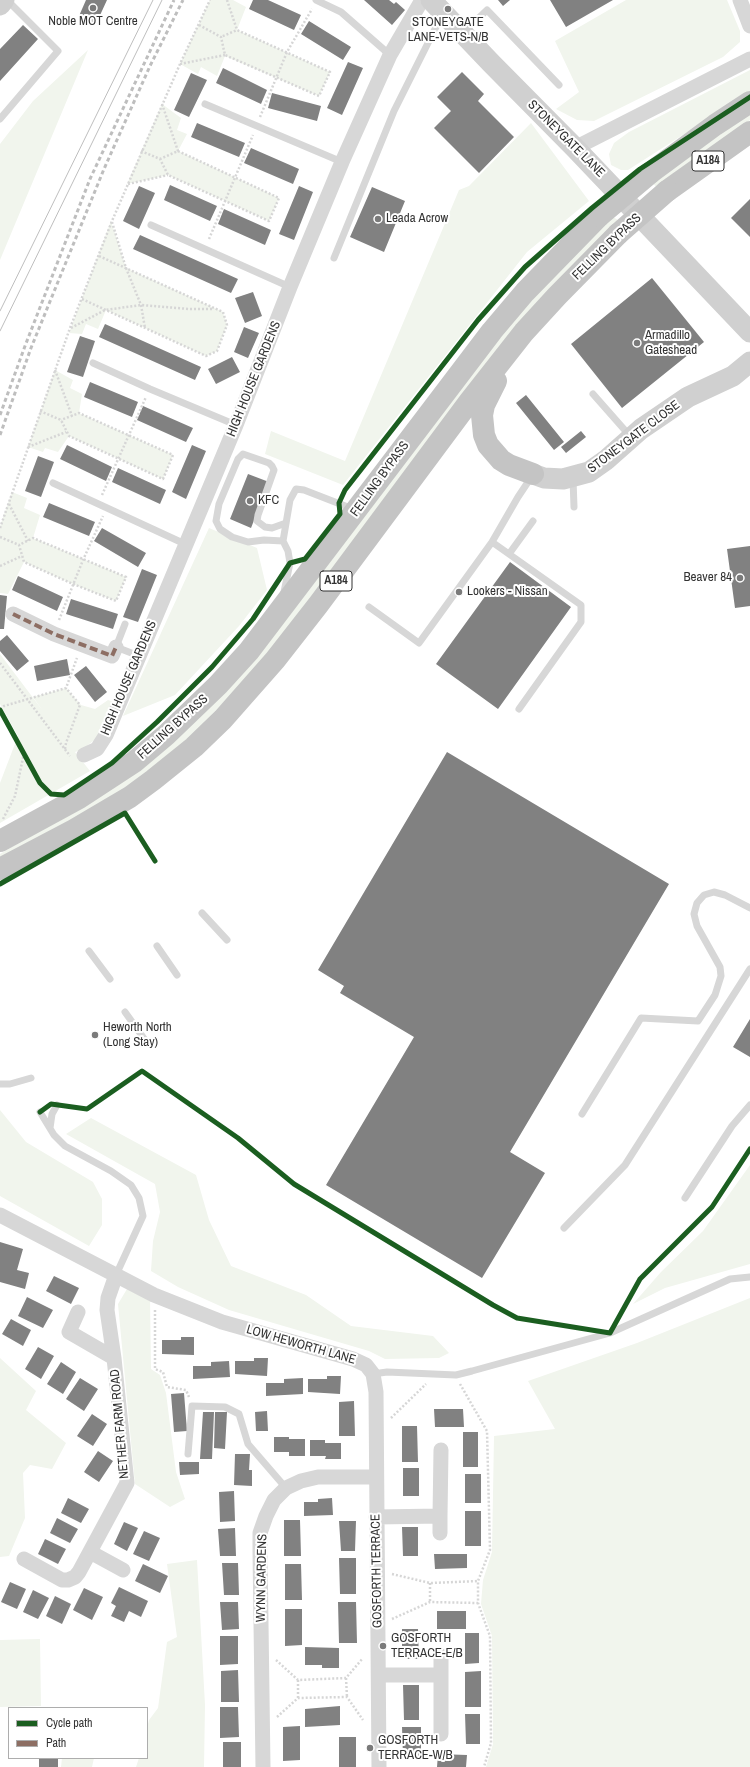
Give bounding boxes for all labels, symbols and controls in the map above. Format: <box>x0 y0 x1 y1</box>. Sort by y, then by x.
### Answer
marker: Noble MOT Centre <box>88 3 98 13</box>
marker: STONEYGATE LANE-VETS-N/B <box>443 4 453 14</box>
place label: Noble MOT Centre <box>48 14 138 30</box>
place label: STONEYGATE LANE-VETS-N/B <box>408 15 488 46</box>
street label: STONEYGATE LANE <box>524 97 608 181</box>
road number: A184 <box>692 151 724 171</box>
street label: FELLING BYPASS <box>569 210 645 284</box>
place label: Leada Acrow <box>386 211 448 227</box>
marker: Leada Acrow <box>373 214 383 224</box>
street label: HIGH HOUSE GARDENS <box>224 319 284 439</box>
place label: Armadillo Gateshead <box>645 328 697 359</box>
marker: Armadillo Gateshead <box>632 338 642 348</box>
street label: STONEYGATE CLOSE <box>585 397 683 477</box>
street label: FELLING BYPASS <box>347 438 413 520</box>
place label: KFC <box>258 493 279 509</box>
marker: KFC <box>245 496 255 506</box>
place label: Beaver 84 <box>683 570 732 586</box>
road number: A184 <box>320 571 352 591</box>
marker: Beaver 84 <box>735 573 745 583</box>
place label: Lookers - Nissan <box>467 584 548 600</box>
marker: Lookers - Nissan <box>454 587 464 597</box>
street label: HIGH HOUSE GARDENS <box>98 618 160 738</box>
street label: FELLING BYPASS <box>135 691 211 763</box>
place label: Heworth North (Long Stay) <box>103 1020 172 1051</box>
marker: Heworth North (Long Stay) <box>90 1030 100 1040</box>
street label: LOW HEWORTH LANE <box>245 1322 357 1368</box>
street label: NETHER FARM ROAD <box>107 1368 133 1480</box>
street label: GOSFORTH TERRACE <box>368 1514 386 1628</box>
street label: WYNN GARDENS <box>253 1534 271 1622</box>
place label: GOSFORTH TERRACE-E/B <box>391 1631 463 1662</box>
marker: GOSFORTH TERRACE-E/B <box>378 1641 388 1651</box>
legend <box>8 1707 148 1759</box>
text: Cycle path <box>46 1715 93 1731</box>
place label: GOSFORTH TERRACE-W/B <box>378 1733 453 1764</box>
text: Path <box>46 1735 66 1751</box>
marker: GOSFORTH TERRACE-W/B <box>365 1743 375 1753</box>

